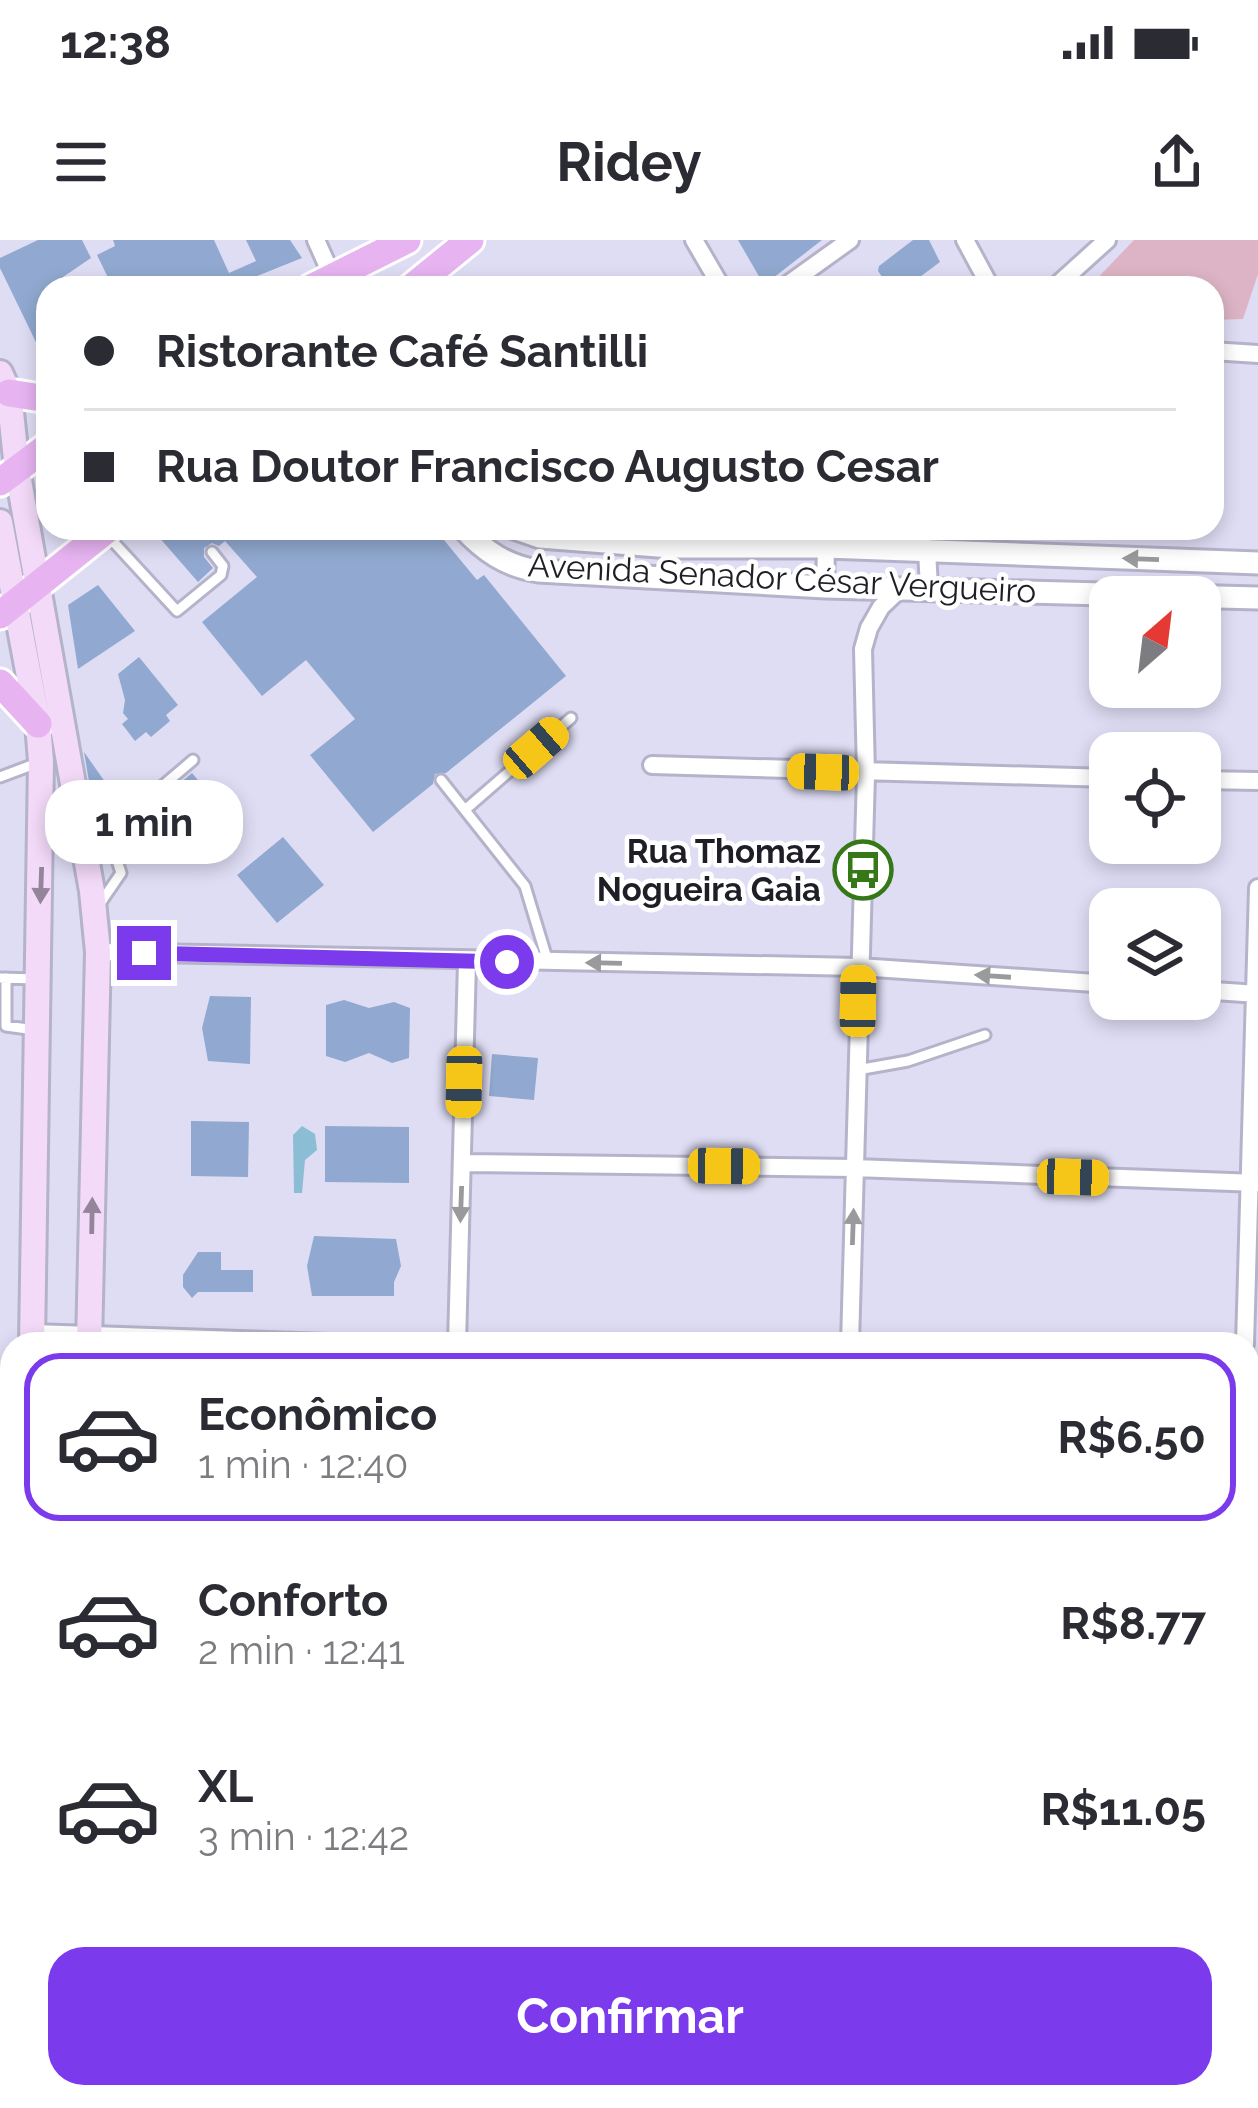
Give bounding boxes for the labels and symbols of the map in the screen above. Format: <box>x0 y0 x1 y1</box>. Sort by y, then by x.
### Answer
street label: Avenida Senador César Vergueiro <box>527 545 1037 611</box>
one-way arrow <box>1121 550 1159 569</box>
north arrow <box>1089 576 1221 708</box>
car <box>497 711 575 785</box>
car <box>786 753 860 791</box>
callout: 1 min <box>45 779 243 863</box>
place label: Rua Thomaz Nogueira Gaia <box>597 832 821 909</box>
bus stop icon: Rua Thomaz Nogueira Gaia <box>832 839 894 901</box>
one-way arrow <box>31 867 50 905</box>
route end <box>117 926 171 980</box>
route start <box>480 935 534 989</box>
one-way arrow <box>584 953 622 973</box>
car <box>839 965 877 1037</box>
one-way arrow <box>973 966 1011 985</box>
car <box>445 1046 483 1118</box>
car <box>688 1147 760 1185</box>
car <box>1036 1158 1110 1196</box>
one-way arrow <box>451 1186 470 1224</box>
one-way arrow <box>83 1196 102 1234</box>
one-way arrow <box>843 1207 862 1245</box>

